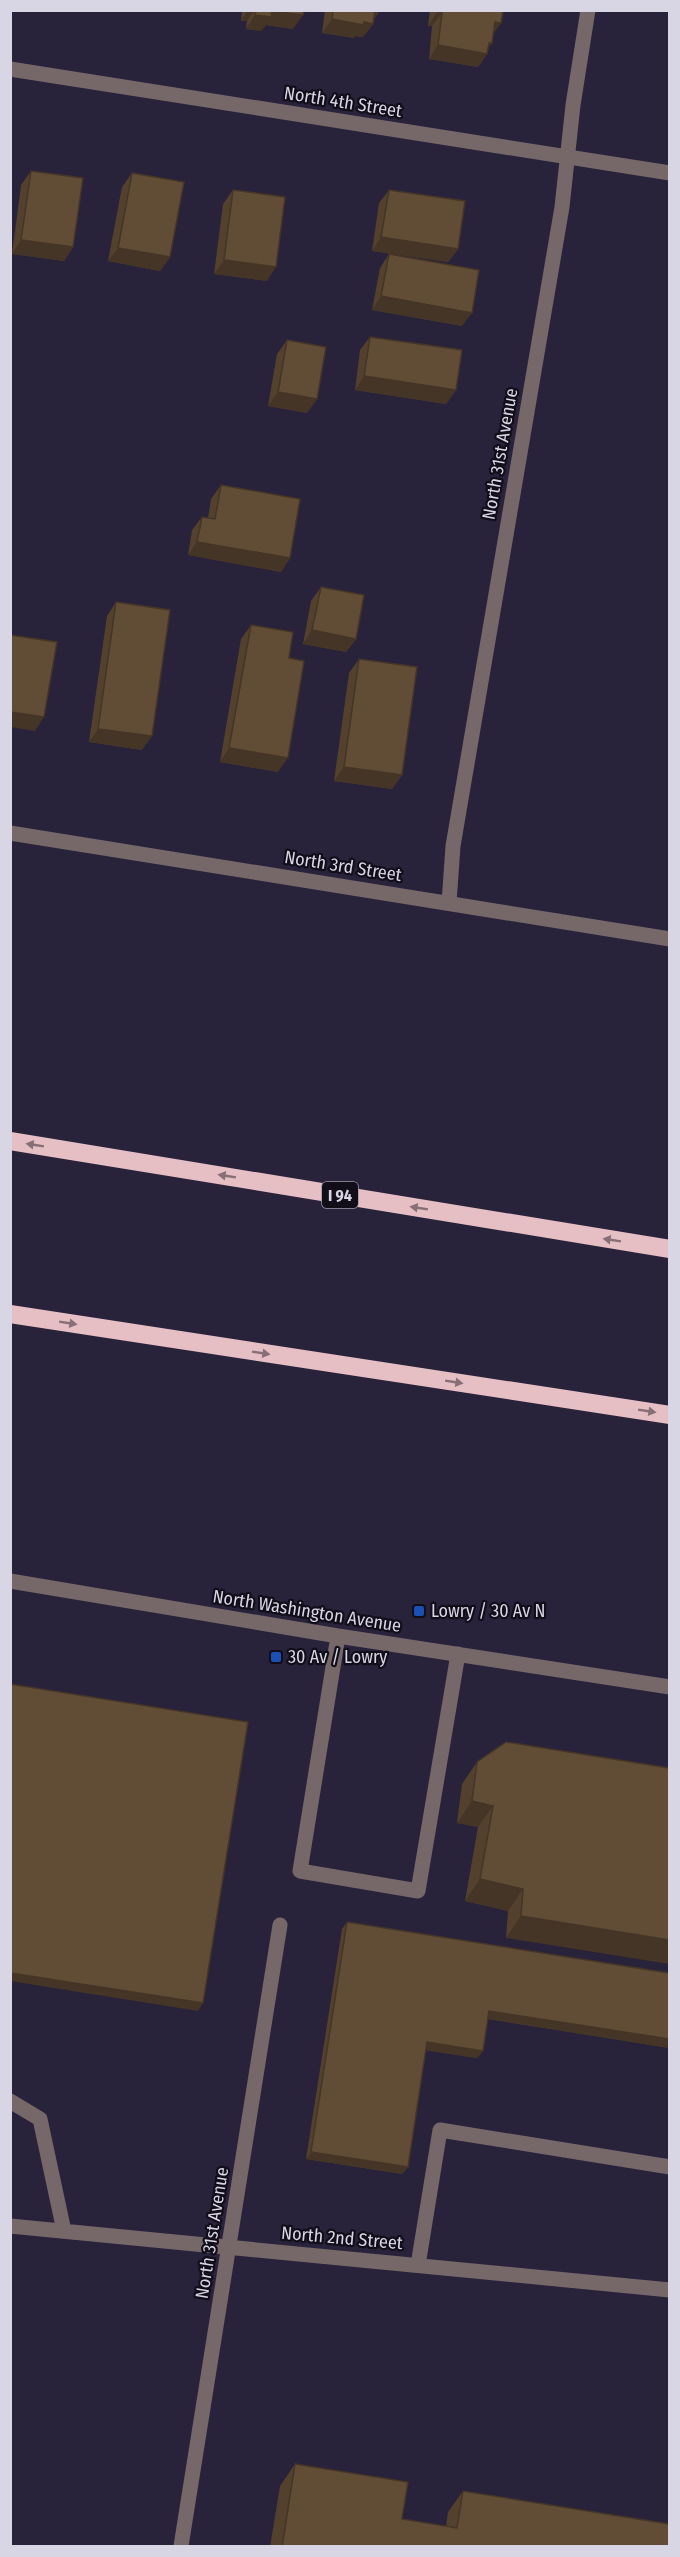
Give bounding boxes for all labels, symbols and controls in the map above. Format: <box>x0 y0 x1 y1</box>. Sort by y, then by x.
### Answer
street label: North 4th Street <box>283 82 404 122</box>
street label: North 31st Avenue <box>478 387 522 521</box>
street label: North 3rd Street <box>283 846 403 886</box>
one-way arrow <box>25 1140 44 1149</box>
one-way arrow <box>217 1172 236 1181</box>
road number: I 94 <box>322 1182 358 1208</box>
one-way arrow <box>410 1203 429 1212</box>
one-way arrow <box>602 1235 621 1244</box>
one-way arrow <box>59 1319 78 1328</box>
one-way arrow <box>252 1348 271 1357</box>
one-way arrow <box>444 1377 463 1386</box>
one-way arrow <box>637 1407 656 1416</box>
street label: North Washington Avenue <box>211 1585 403 1637</box>
place label: Lowry / 30 Av N <box>431 1600 545 1622</box>
marker: Lowry / 30 Av N <box>412 1604 426 1618</box>
place label: 30 Av / Lowry <box>288 1646 387 1668</box>
marker: 30 Av / Lowry <box>269 1650 283 1664</box>
street label: North 31st Avenue <box>191 2166 233 2300</box>
street label: North 2nd Street <box>280 2222 404 2254</box>

